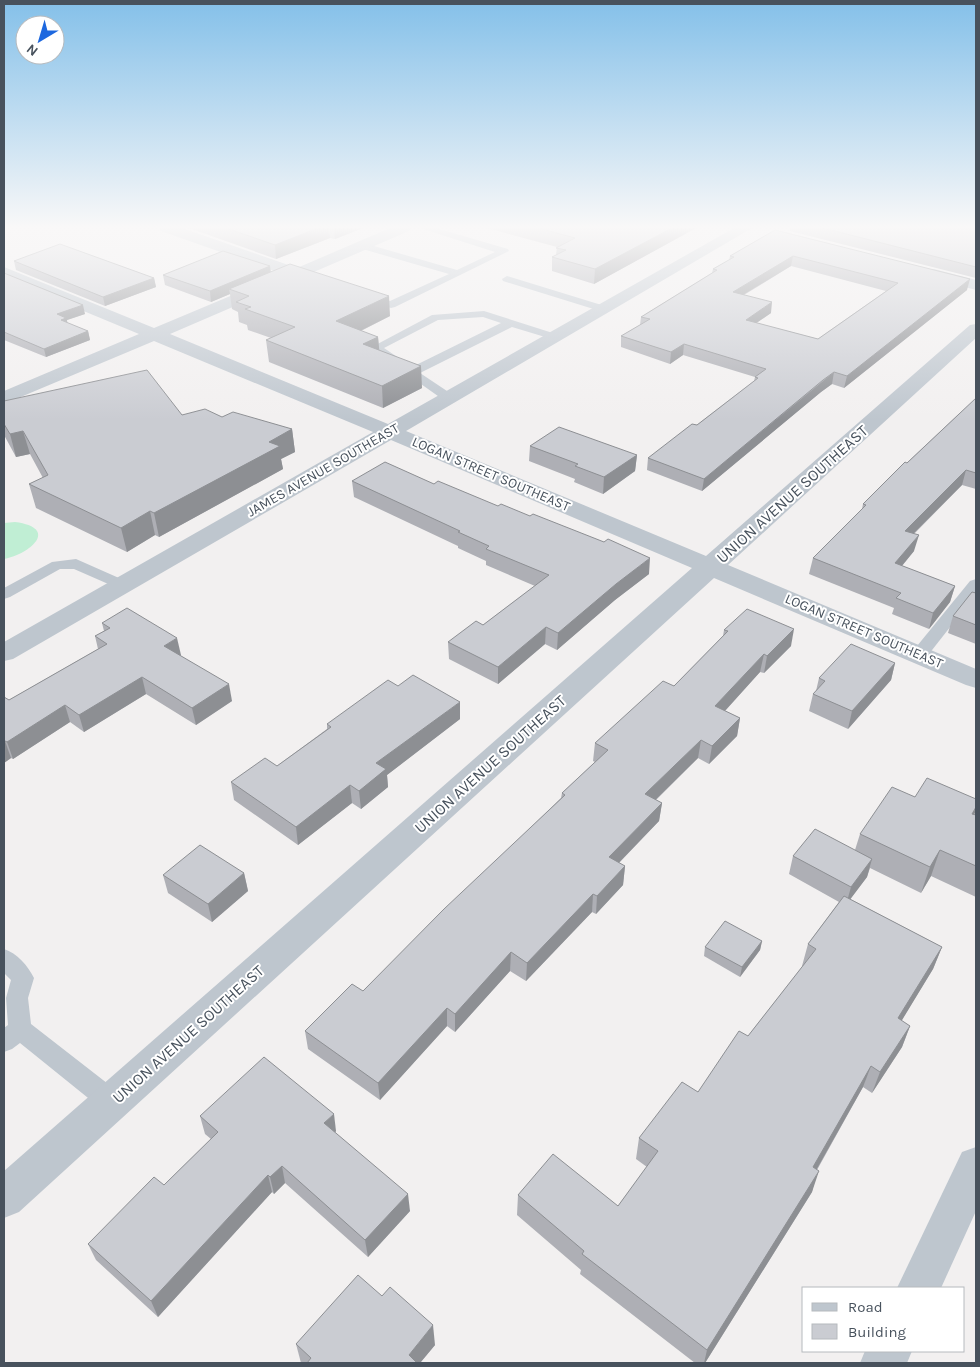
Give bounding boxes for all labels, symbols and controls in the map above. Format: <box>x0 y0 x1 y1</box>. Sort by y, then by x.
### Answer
north arrow <box>15 15 65 65</box>
text: N <box>23 40 41 60</box>
street label: JAMES AVENUE SOUTHEAST <box>244 419 402 521</box>
street label: UNION AVENUE SOUTHEAST <box>712 421 872 567</box>
street label: LOGAN STREET SOUTHEAST <box>409 433 573 515</box>
street label: LOGAN STREET SOUTHEAST <box>782 590 946 672</box>
street label: UNION AVENUE SOUTHEAST <box>410 691 570 837</box>
street label: UNION AVENUE SOUTHEAST <box>108 961 268 1107</box>
legend <box>802 1287 965 1352</box>
text: Road <box>848 1298 883 1316</box>
text: Building <box>848 1323 906 1341</box>

